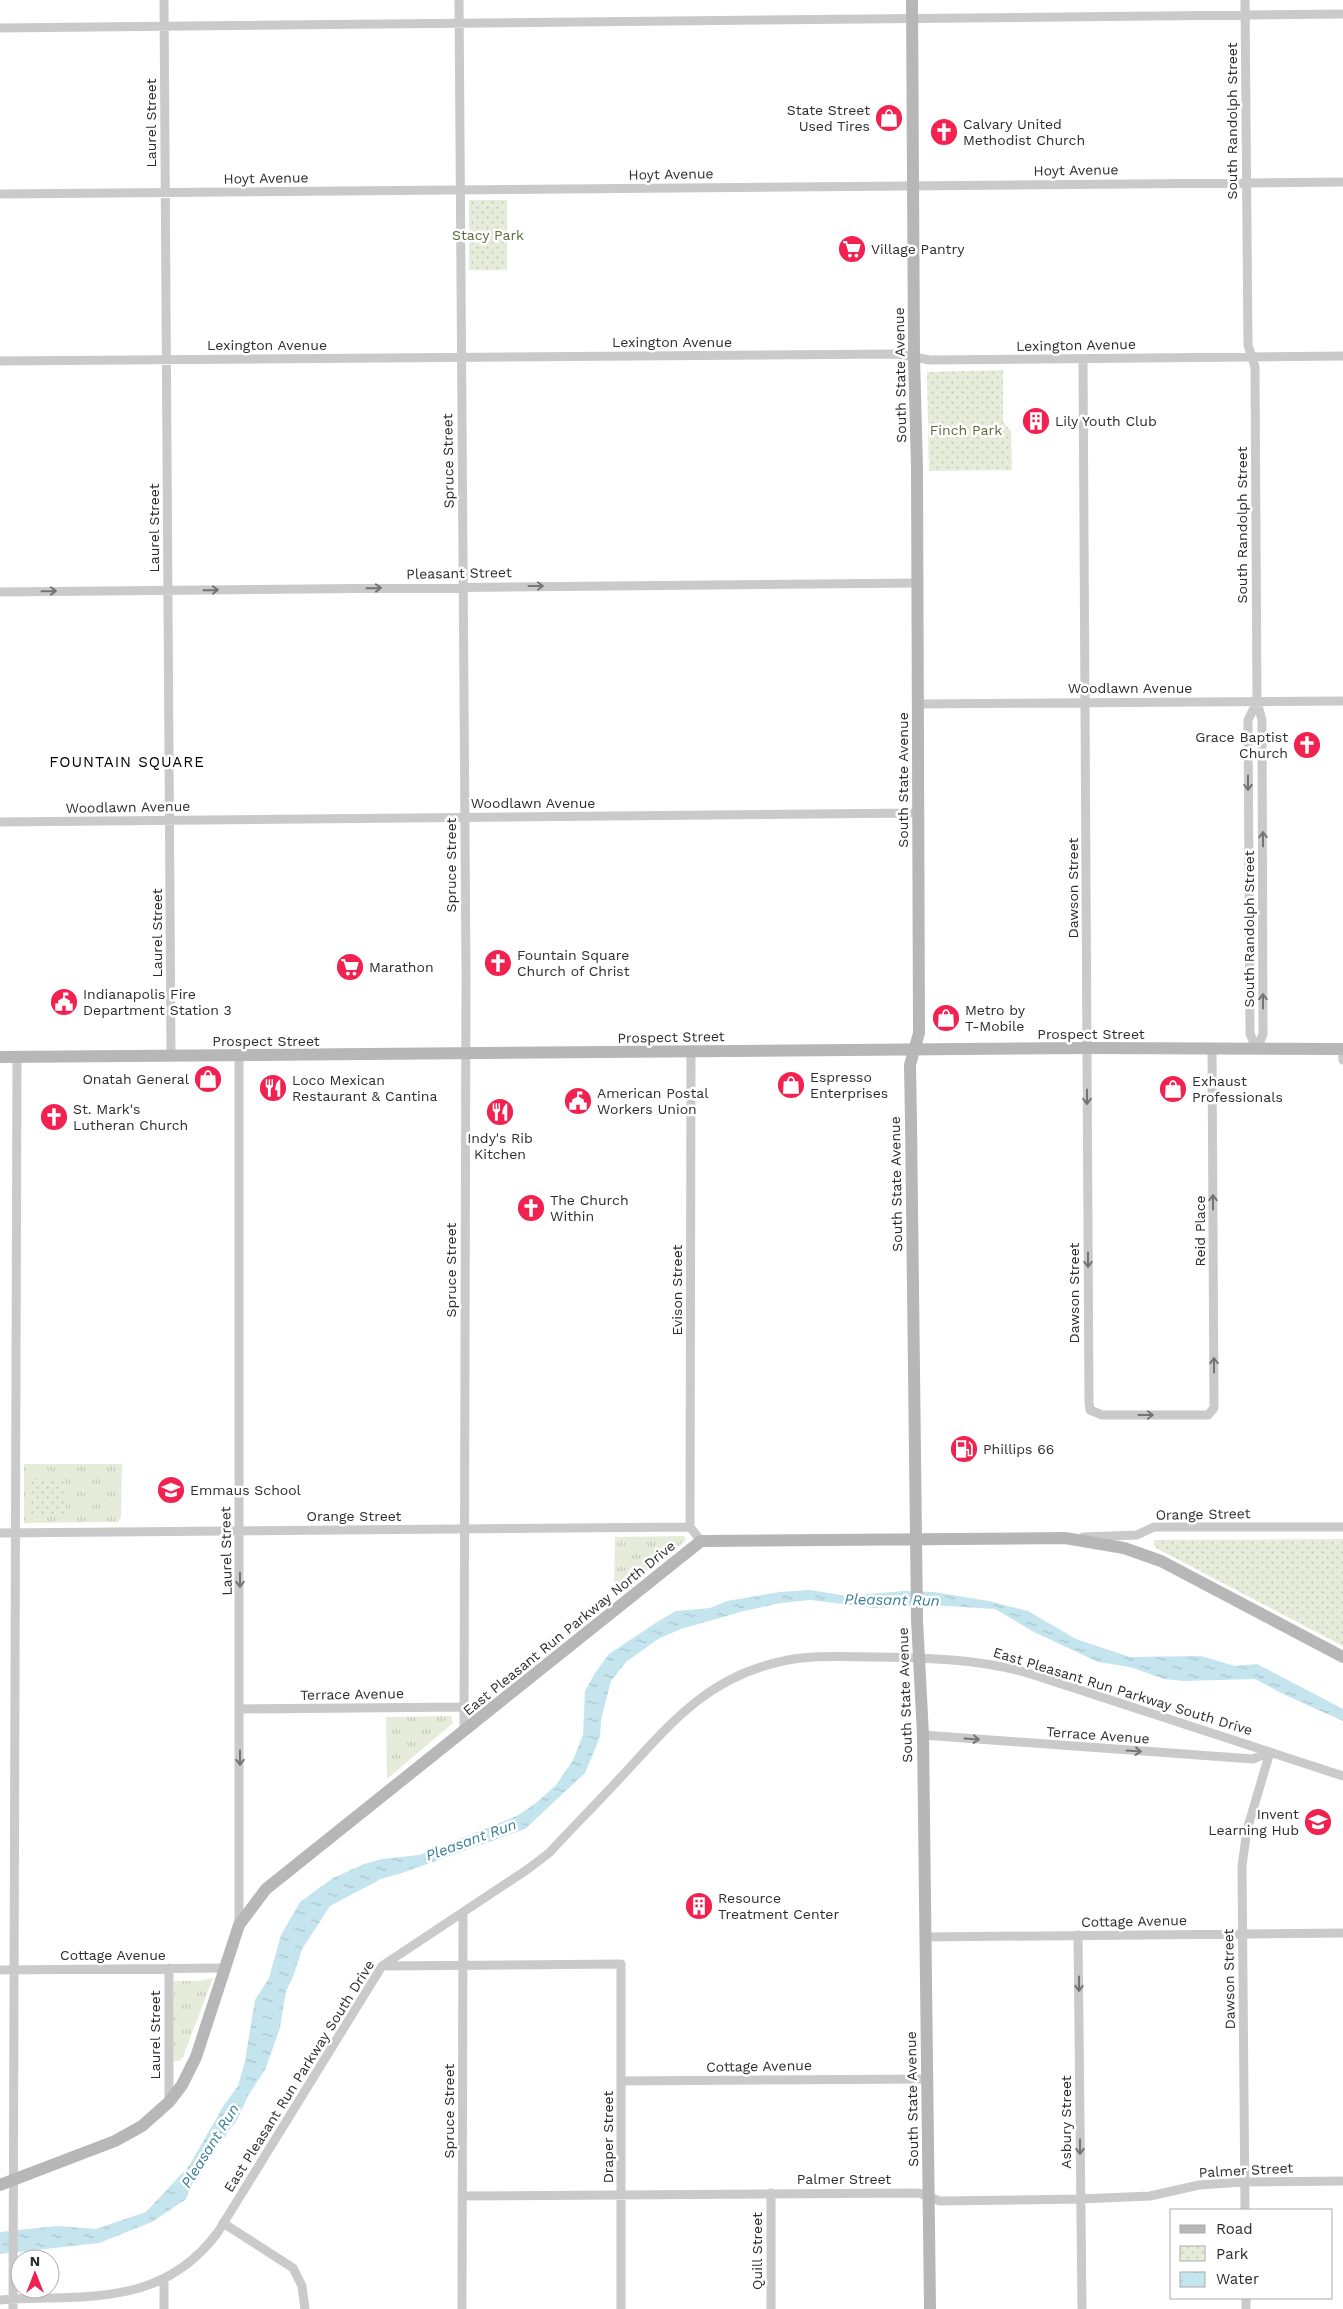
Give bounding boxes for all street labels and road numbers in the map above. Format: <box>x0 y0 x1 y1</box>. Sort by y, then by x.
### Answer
street label: South Randolph Street <box>1224 42 1240 200</box>
street label: Laurel Street <box>143 78 159 168</box>
street label: Hoyt Avenue <box>1033 161 1119 179</box>
street label: Hoyt Avenue <box>628 165 714 183</box>
street label: Hoyt Avenue <box>223 169 309 187</box>
street label: South State Avenue <box>891 307 909 443</box>
street label: Lexington Avenue <box>612 334 732 350</box>
street label: Lexington Avenue <box>1016 336 1136 354</box>
street label: Lexington Avenue <box>207 337 327 353</box>
street label: Spruce Street <box>439 413 457 509</box>
street label: South Randolph Street <box>1234 446 1250 604</box>
street label: Laurel Street <box>146 483 162 573</box>
street label: Pleasant Street <box>406 564 512 582</box>
street label: Woodlawn Avenue <box>1068 680 1192 696</box>
street label: South State Avenue <box>895 712 911 848</box>
street label: Woodlawn Avenue <box>471 795 595 811</box>
street label: Woodlawn Avenue <box>66 798 190 816</box>
street label: Spruce Street <box>443 817 459 912</box>
street label: Dawson Street <box>1065 837 1081 938</box>
street label: South Randolph Street <box>1241 850 1257 1008</box>
street label: Laurel Street <box>149 888 165 978</box>
street label: Prospect Street <box>1037 1026 1145 1042</box>
street label: Prospect Street <box>617 1028 725 1046</box>
street label: Prospect Street <box>212 1033 320 1049</box>
street label: South State Avenue <box>887 1116 905 1252</box>
street label: Reid Place <box>1192 1195 1208 1267</box>
street label: Spruce Street <box>443 1222 459 1317</box>
street label: Dawson Street <box>1066 1242 1082 1343</box>
street label: Evison Street <box>669 1244 685 1335</box>
street label: Orange Street <box>1155 1505 1251 1523</box>
street label: Laurel Street <box>217 1506 235 1596</box>
street label: Orange Street <box>307 1508 402 1524</box>
street label: East Pleasant Run Parkway North Drive <box>460 1537 678 1719</box>
street label: South State Avenue <box>895 1627 915 1763</box>
street label: East Pleasant Run Parkway South Drive <box>991 1644 1255 1738</box>
street label: Terrace Avenue <box>300 1685 404 1703</box>
street label: Terrace Avenue <box>1046 1723 1150 1747</box>
street label: Cottage Avenue <box>1081 1912 1187 1930</box>
street label: Dawson Street <box>1220 1928 1238 2030</box>
street label: Cottage Avenue <box>60 1947 166 1963</box>
street label: East Pleasant Run Parkway South Drive <box>221 1957 377 2195</box>
street label: Laurel Street <box>147 1990 163 2080</box>
street label: South State Avenue <box>903 2031 921 2167</box>
street label: Cottage Avenue <box>706 2057 812 2075</box>
street label: Spruce Street <box>441 2063 457 2158</box>
street label: Asbury Street <box>1058 2075 1074 2169</box>
street label: Draper Street <box>600 2091 616 2183</box>
street label: Palmer Street <box>1198 2160 1294 2180</box>
street label: Palmer Street <box>797 2171 891 2187</box>
street label: Quill Street <box>749 2212 765 2290</box>

